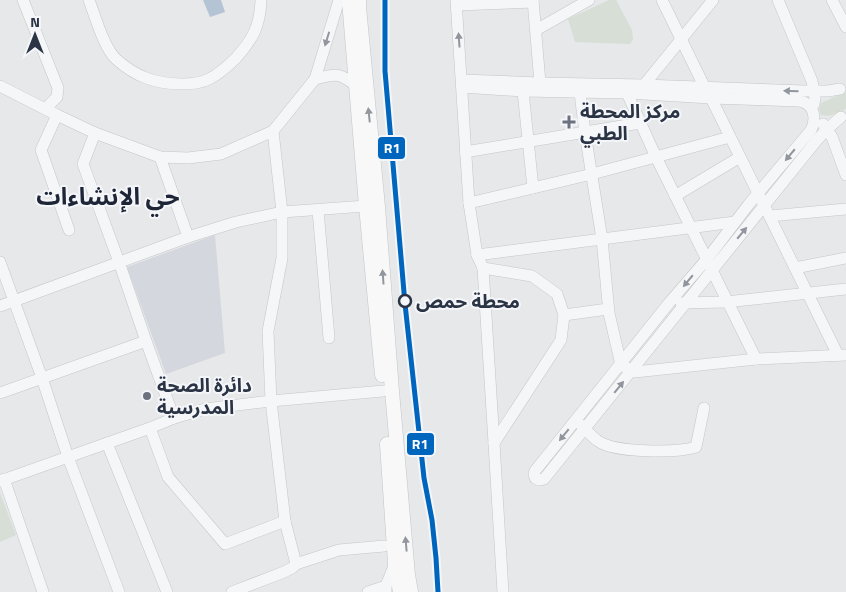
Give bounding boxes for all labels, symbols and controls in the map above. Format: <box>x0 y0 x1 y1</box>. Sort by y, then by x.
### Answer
north arrow <box>10 10 60 60</box>
text: N <box>30 11 40 32</box>
one-way arrow <box>323 32 331 47</box>
one-way arrow <box>455 32 463 48</box>
one-way arrow <box>783 86 799 94</box>
place label: مركز المحطة الطبي <box>580 96 680 148</box>
one-way arrow <box>365 107 373 123</box>
marker: مركز المحطة الطبي <box>562 115 576 129</box>
line badge: R1 <box>377 136 406 160</box>
text: R1 <box>384 137 400 158</box>
one-way arrow <box>785 148 796 161</box>
district label: حي الإنشاءات <box>36 178 180 217</box>
one-way arrow <box>737 226 748 239</box>
one-way arrow <box>379 269 387 285</box>
one-way arrow <box>683 274 694 287</box>
place label: محطة حمص <box>416 286 520 315</box>
marker: محطة حمص <box>398 294 412 308</box>
place label: دائرة الصحة المدرسية <box>157 370 252 421</box>
one-way arrow <box>613 380 624 393</box>
marker: دائرة الصحة المدرسية <box>141 390 153 402</box>
one-way arrow <box>559 428 570 441</box>
line badge: R1 <box>406 432 435 456</box>
text: R1 <box>412 433 428 454</box>
one-way arrow <box>401 535 409 551</box>

